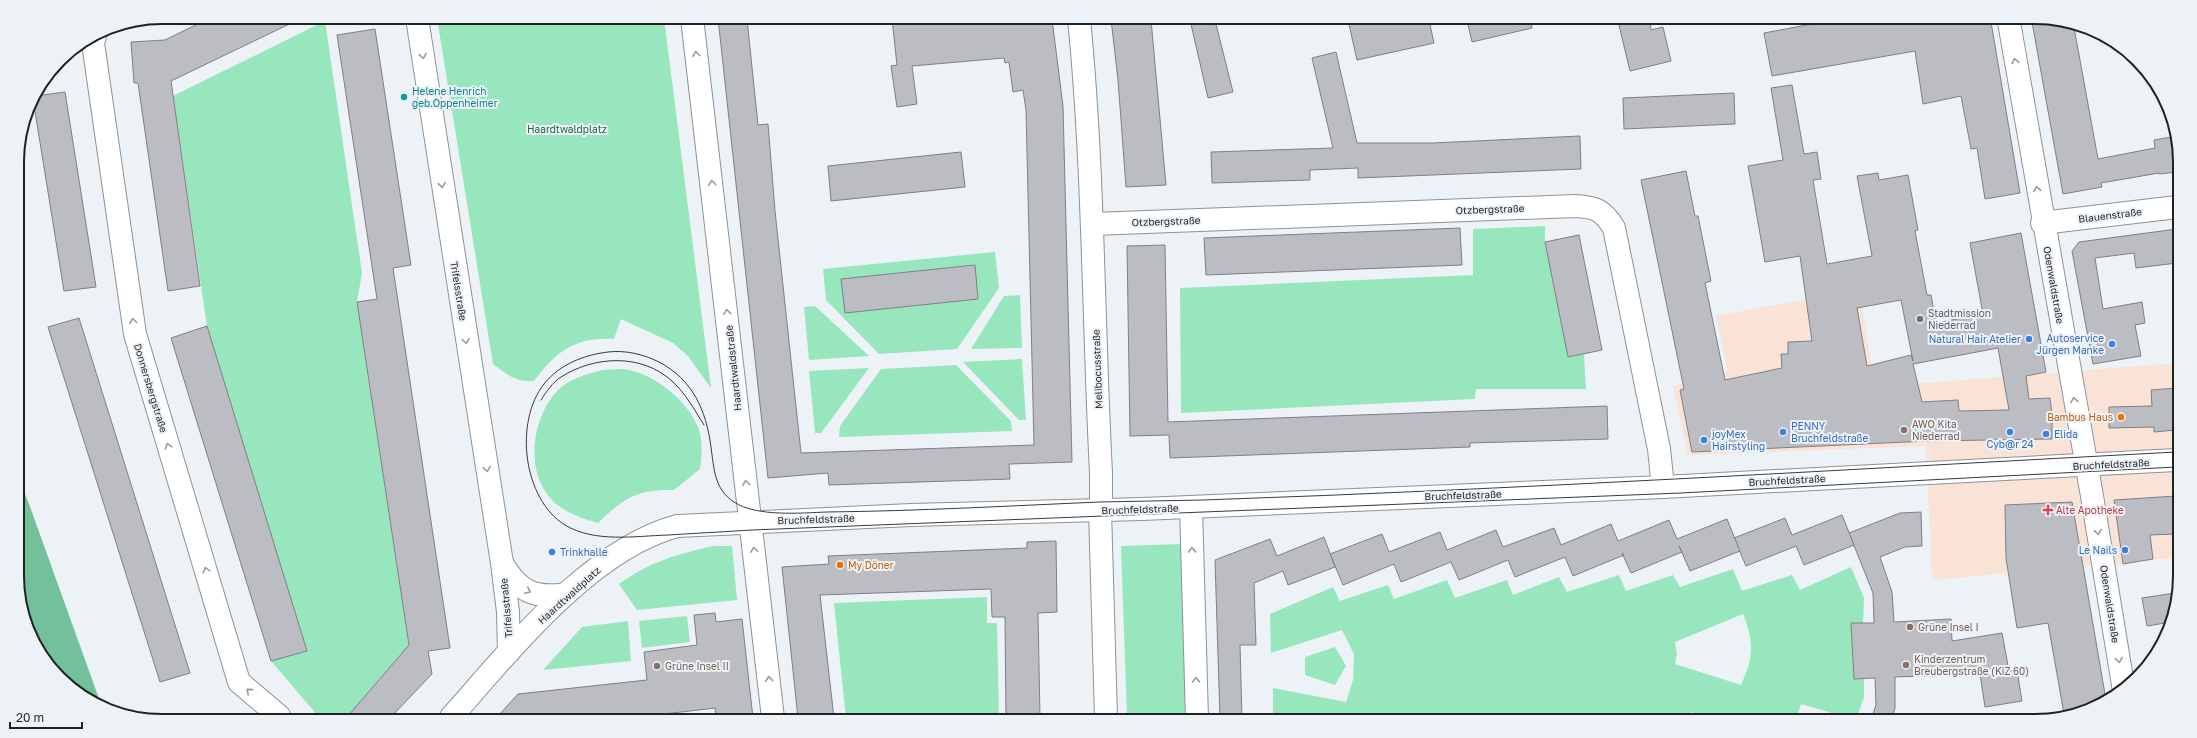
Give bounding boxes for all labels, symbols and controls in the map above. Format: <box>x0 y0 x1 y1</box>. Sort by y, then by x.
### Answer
one-way arrow <box>692 51 701 57</box>
one-way arrow <box>418 53 427 59</box>
one-way arrow <box>2011 58 2020 64</box>
place label: Helene Henrich geb.Oppenheimer <box>412 85 498 109</box>
marker: Helene Henrich geb.Oppenheimer <box>399 92 409 102</box>
park label: Haardtwaldplatz <box>527 123 607 135</box>
one-way arrow <box>707 180 716 186</box>
one-way arrow <box>437 182 446 188</box>
one-way arrow <box>2033 186 2042 192</box>
street label: Otzbergstraße <box>1455 202 1525 216</box>
street label: Blauenstraße <box>2078 205 2143 225</box>
street label: Otzbergstraße <box>1131 214 1201 228</box>
street label: Odenwaldstraße <box>2041 245 2067 325</box>
street label: Trifelsstraße <box>448 260 470 322</box>
place label: Stadtmission Niederrad <box>1928 307 1991 331</box>
one-way arrow <box>722 309 731 315</box>
marker: Stadtmission Niederrad <box>1915 314 1925 324</box>
one-way arrow <box>129 318 138 324</box>
street label: Haardtwaldstraße <box>723 324 743 411</box>
street label: Melibocusstraße <box>1090 329 1104 409</box>
place label: Autoservice Jürgen Manke <box>2036 332 2104 356</box>
place label: Natural Hair Atelier <box>1929 333 2021 345</box>
marker: Natural Hair Atelier <box>2024 334 2034 344</box>
one-way arrow <box>462 338 470 344</box>
marker: Autoservice Jürgen Manke <box>2107 339 2117 349</box>
street label: Donnersbergstraße <box>132 342 170 434</box>
one-way arrow <box>2070 397 2079 403</box>
place label: Bambus Haus <box>2047 411 2113 423</box>
marker: Bambus Haus <box>2116 412 2126 422</box>
place label: AWO Kita Niederrad <box>1912 418 1960 442</box>
place label: PENNY Bruchfeldstraße <box>1791 420 1868 444</box>
marker: AWO Kita Niederrad <box>1899 425 1909 435</box>
marker: PENNY Bruchfeldstraße <box>1778 427 1788 437</box>
marker: Cyb@r 24 <box>2005 427 2015 437</box>
place label: joyMex Hairstyling <box>1711 428 1765 452</box>
place label: Elida <box>2054 428 2078 440</box>
marker: Elida <box>2041 429 2051 439</box>
marker: joyMex Hairstyling <box>1699 435 1709 445</box>
place label: Cyb@r 24 <box>1986 438 2034 450</box>
one-way arrow <box>164 442 173 449</box>
street label: Bruchfeldstraße <box>2072 456 2150 472</box>
one-way arrow <box>482 466 491 472</box>
street label: Bruchfeldstraße <box>1748 472 1826 488</box>
one-way arrow <box>742 480 751 486</box>
street label: Bruchfeldstraße <box>1424 488 1502 502</box>
street label: Bruchfeldstraße <box>1101 502 1179 516</box>
place label: Alte Apotheke <box>2056 504 2124 516</box>
marker: Alte Apotheke <box>2043 505 2053 515</box>
street label: Bruchfeldstraße <box>777 512 855 526</box>
one-way arrow <box>2093 528 2102 535</box>
place label: Le Nails <box>2079 544 2117 556</box>
marker: Le Nails <box>2120 545 2130 555</box>
place label: Trinkhalle <box>560 546 608 558</box>
marker: Trinkhalle <box>547 547 557 557</box>
one-way arrow <box>750 547 759 553</box>
one-way arrow <box>1188 547 1196 553</box>
place label: My Döner <box>848 559 894 571</box>
marker: My Döner <box>835 560 845 570</box>
street label: Haardtwaldplatz <box>535 564 603 626</box>
street label: Odenwaldstraße <box>2098 564 2122 644</box>
one-way arrow <box>202 567 211 574</box>
street label: Trifelsstraße <box>497 577 515 638</box>
one-way arrow <box>524 586 531 594</box>
place label: Grüne Insel I <box>1918 621 1979 633</box>
marker: Grüne Insel I <box>1905 622 1915 632</box>
place label: Kinderzentrum Breubergstraße (KiZ 60) <box>1914 653 2029 677</box>
one-way arrow <box>2114 657 2123 663</box>
place label: Grüne Insel II <box>665 660 729 672</box>
marker: Kinderzentrum Breubergstraße (KiZ 60) <box>1901 660 1911 670</box>
marker: Grüne Insel II <box>652 661 662 671</box>
one-way arrow <box>764 676 773 682</box>
one-way arrow <box>1192 677 1200 683</box>
one-way arrow <box>246 688 254 695</box>
scale bar <box>10 704 82 730</box>
text: 20 m <box>16 710 44 725</box>

